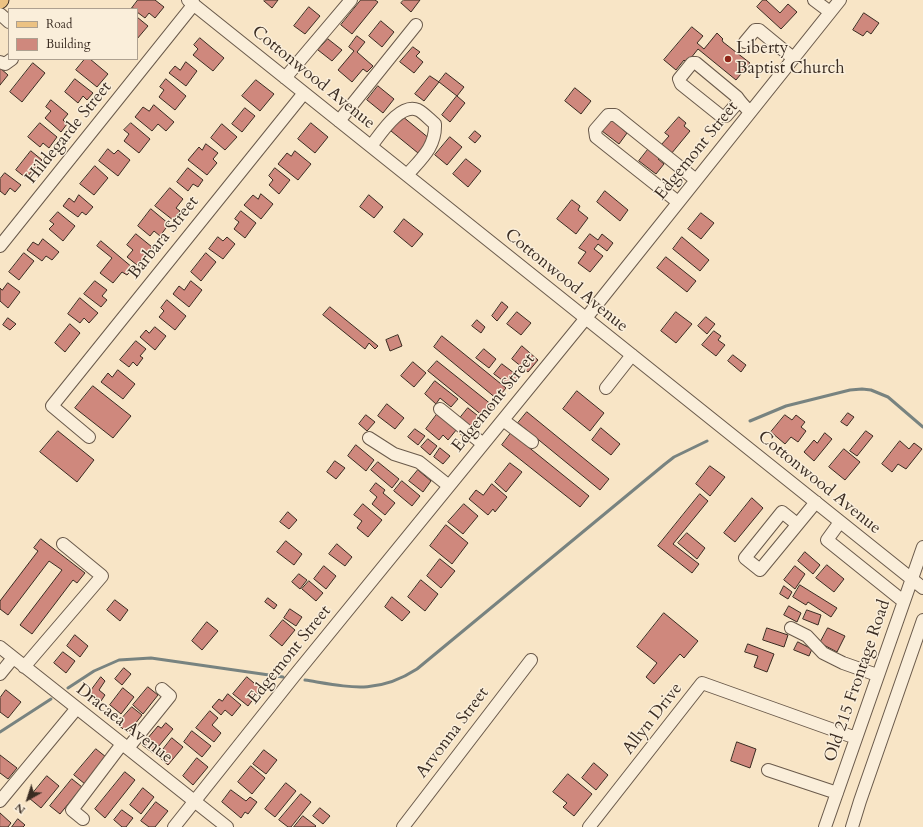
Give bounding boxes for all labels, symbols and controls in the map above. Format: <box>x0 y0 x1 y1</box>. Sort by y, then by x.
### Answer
legend <box>8 8 138 60</box>
text: Road <box>46 16 72 32</box>
street label: Cottonwood Avenue <box>247 22 379 134</box>
text: Building <box>46 36 90 52</box>
place label: Liberty Baptist Church <box>736 39 845 79</box>
marker: Liberty Baptist Church <box>723 54 733 64</box>
street label: Hildegarde Street <box>22 78 116 188</box>
street label: Edgemont Street <box>651 98 743 204</box>
street label: Barbara Street <box>124 192 204 284</box>
street label: Cottonwood Avenue <box>500 225 632 337</box>
street label: Edgemont Street <box>448 350 540 456</box>
street label: Cottonwood Avenue <box>753 427 885 539</box>
street label: Old 215 Frontage Road <box>821 597 895 765</box>
street label: Edgemont Street <box>244 602 336 708</box>
street label: Allyn Drive <box>619 679 687 759</box>
street label: Dracaea Avenue <box>72 680 176 768</box>
street label: Arvonna Street <box>412 684 494 782</box>
north arrow <box>8 779 48 819</box>
text: N <box>12 800 29 818</box>

